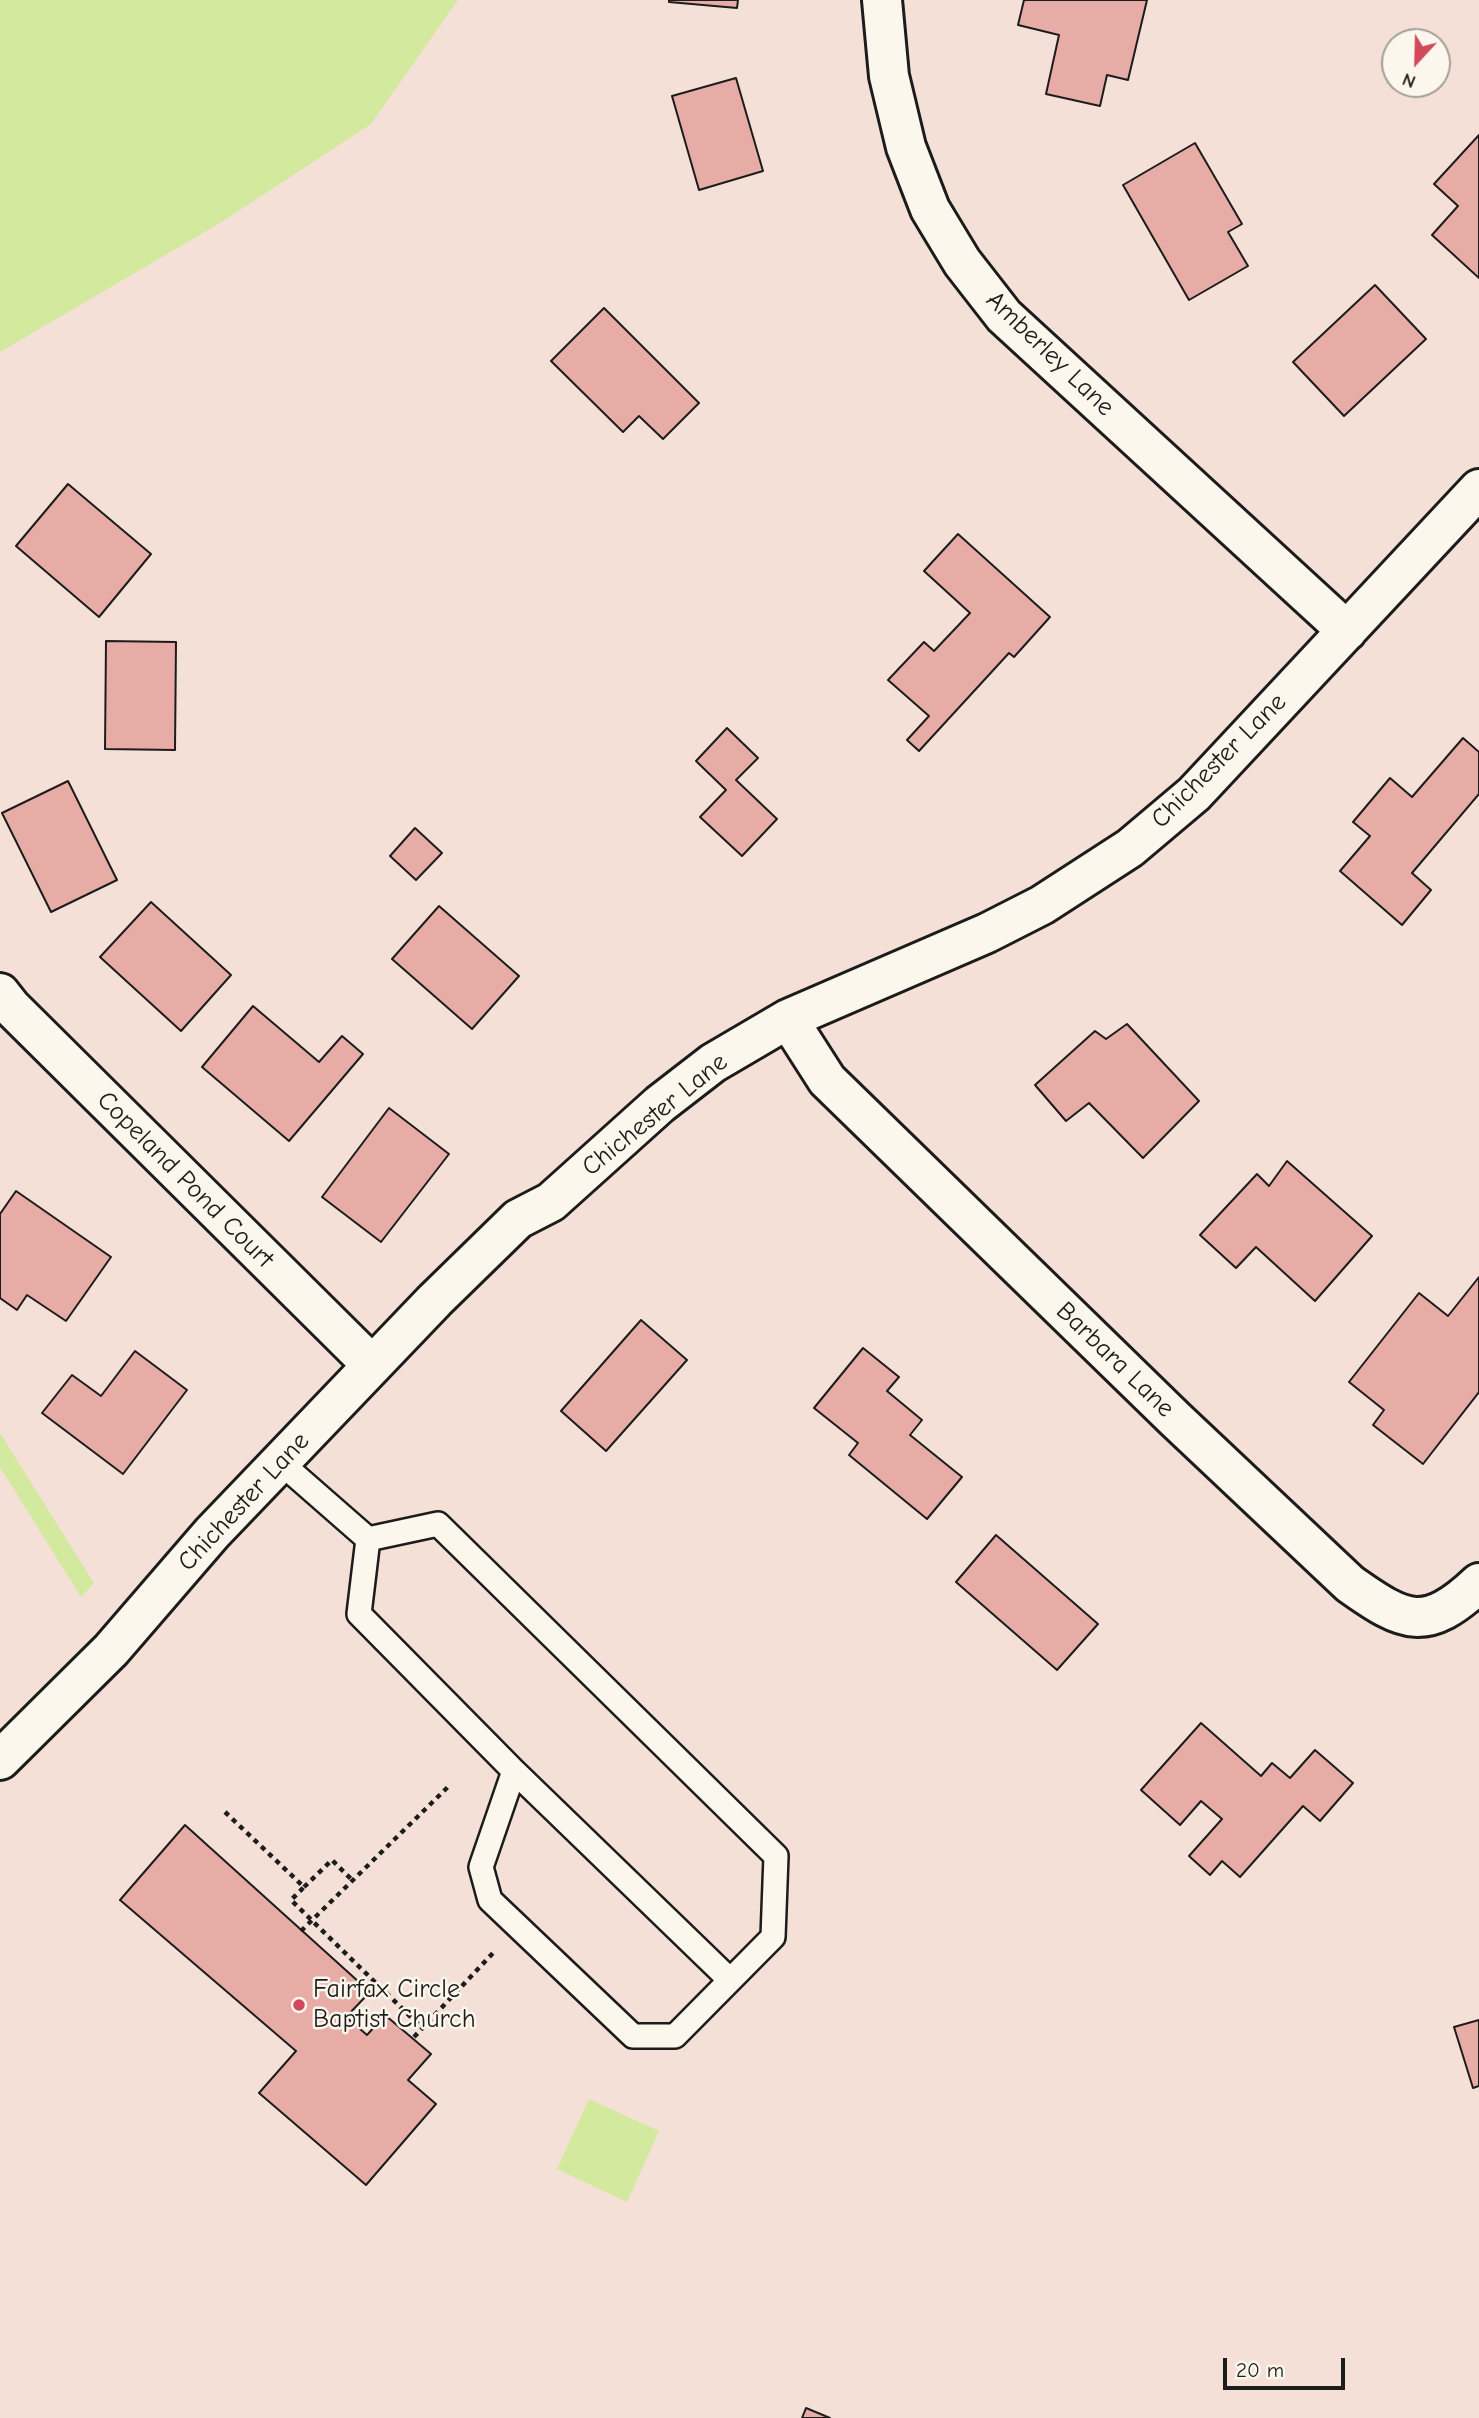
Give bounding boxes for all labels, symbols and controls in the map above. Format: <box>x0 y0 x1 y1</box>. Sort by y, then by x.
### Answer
north arrow <box>1381 28 1451 98</box>
text: N <box>1399 68 1419 93</box>
street label: Amberley Lane <box>979 285 1121 423</box>
street label: Chichester Lane <box>1145 687 1293 835</box>
street label: Chichester Lane <box>576 1047 734 1183</box>
street label: Copeland Pond Court <box>90 1085 280 1275</box>
street label: Barbara Lane <box>1049 1296 1181 1424</box>
street label: Chichester Lane <box>172 1426 316 1578</box>
place label: Fairfax Circle Baptist Church <box>313 1974 476 2036</box>
marker: Fairfax Circle Baptist Church <box>291 1997 307 2013</box>
scale bar <box>1227 2344 1350 2388</box>
text: 20 m <box>1236 2358 1284 2382</box>

